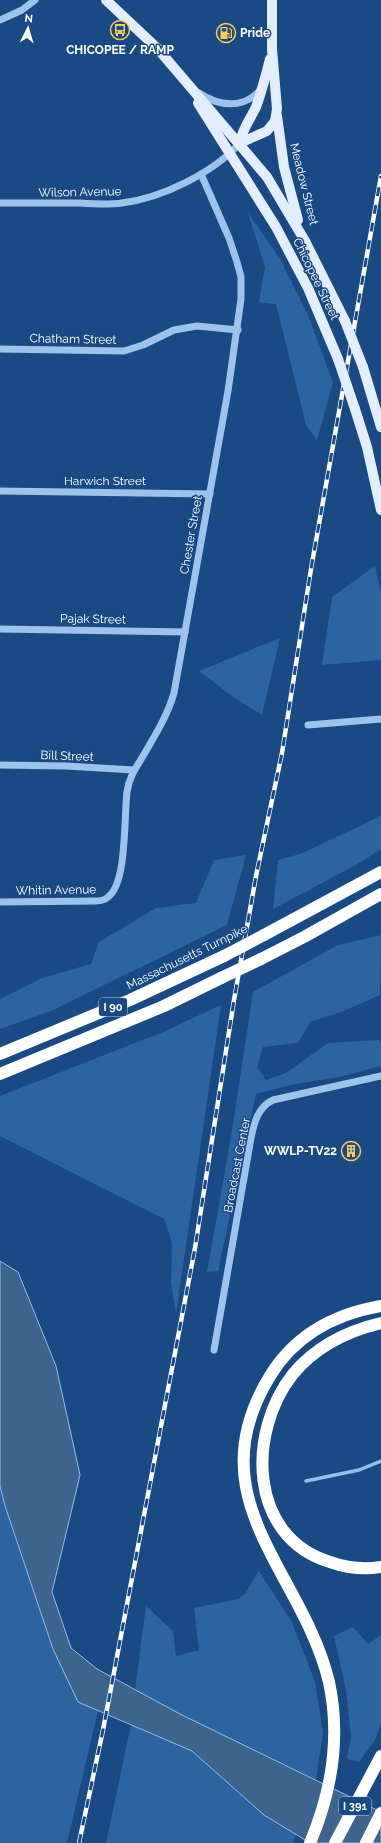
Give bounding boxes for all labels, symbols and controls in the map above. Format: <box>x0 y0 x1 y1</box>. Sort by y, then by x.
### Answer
north arrow <box>8 8 48 48</box>
text: N <box>24 12 34 25</box>
bus stop icon: CHICOPEE / RAMP <box>109 19 131 41</box>
fuel station icon: Pride <box>215 22 237 44</box>
place label: Pride <box>240 26 270 40</box>
place label: CHICOPEE / RAMP <box>66 43 174 57</box>
street label: Meadow Street <box>287 141 321 227</box>
street label: Wilson Avenue <box>38 184 122 200</box>
street label: Chicopee Street <box>290 236 342 322</box>
street label: Chatham Street <box>30 331 116 347</box>
street label: Harwich Street <box>64 474 146 488</box>
street label: Chester Street <box>177 495 205 575</box>
street label: Pajak Street <box>60 611 126 627</box>
street label: Bill Street <box>40 748 94 764</box>
street label: Whitin Avenue <box>16 882 96 898</box>
street label: Massachusetts Turnpike <box>124 922 250 992</box>
road number: I 90 <box>99 998 127 1016</box>
street label: Broadcast Center <box>221 1116 253 1214</box>
building icon: WWLP-TV22 <box>340 1140 362 1162</box>
place label: WWLP-TV22 <box>264 1144 337 1158</box>
road number: I 391 <box>339 1797 371 1815</box>

